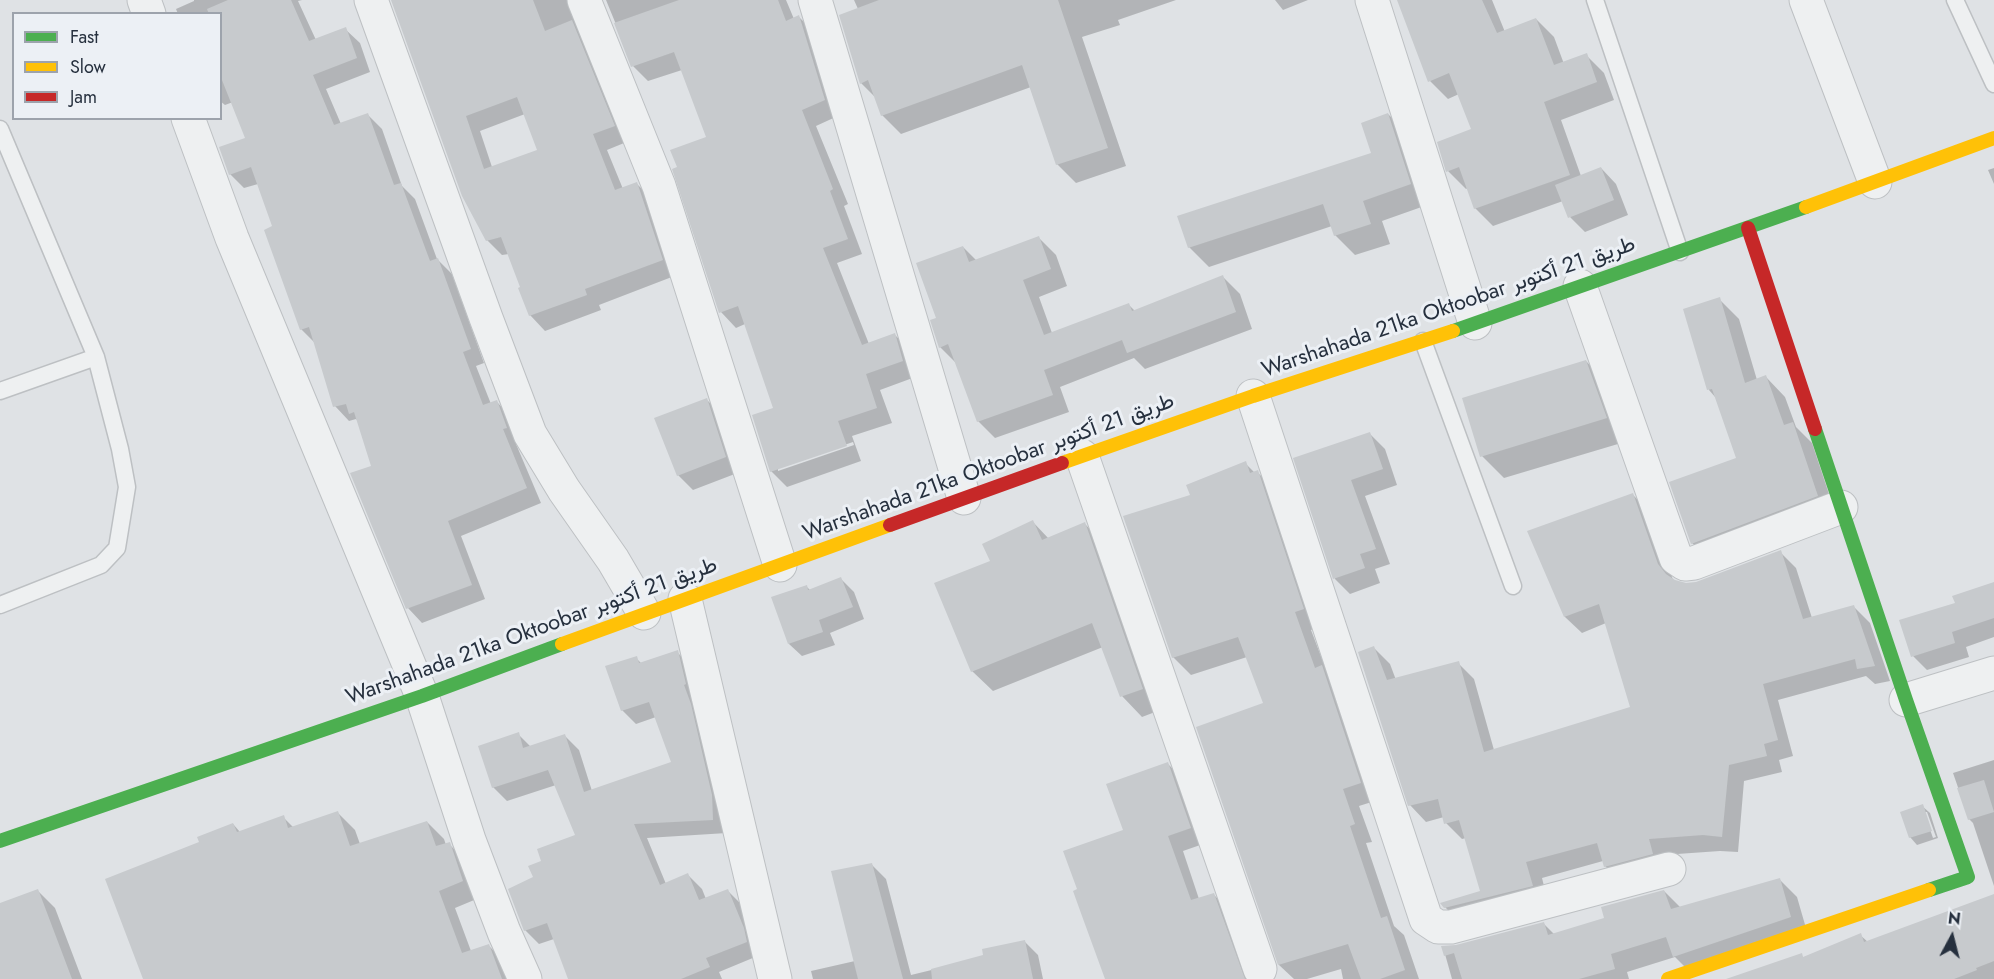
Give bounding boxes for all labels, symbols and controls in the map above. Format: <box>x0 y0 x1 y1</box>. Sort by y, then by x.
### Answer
legend <box>12 12 222 120</box>
text: Fast <box>70 24 99 50</box>
text: Slow <box>70 54 106 80</box>
text: Jam <box>70 84 97 110</box>
street label: Warshahada 21ka Oktoobar طريق 21 أكتوبر <box>1259 232 1639 384</box>
street label: Warshahada 21ka Oktoobar طريق 21 أكتوبر <box>800 388 1178 548</box>
street label: Warshahada 21ka Oktoobar طريق 21 أكتوبر <box>343 552 721 712</box>
text: N <box>1947 906 1962 931</box>
north arrow <box>1922 907 1982 967</box>

